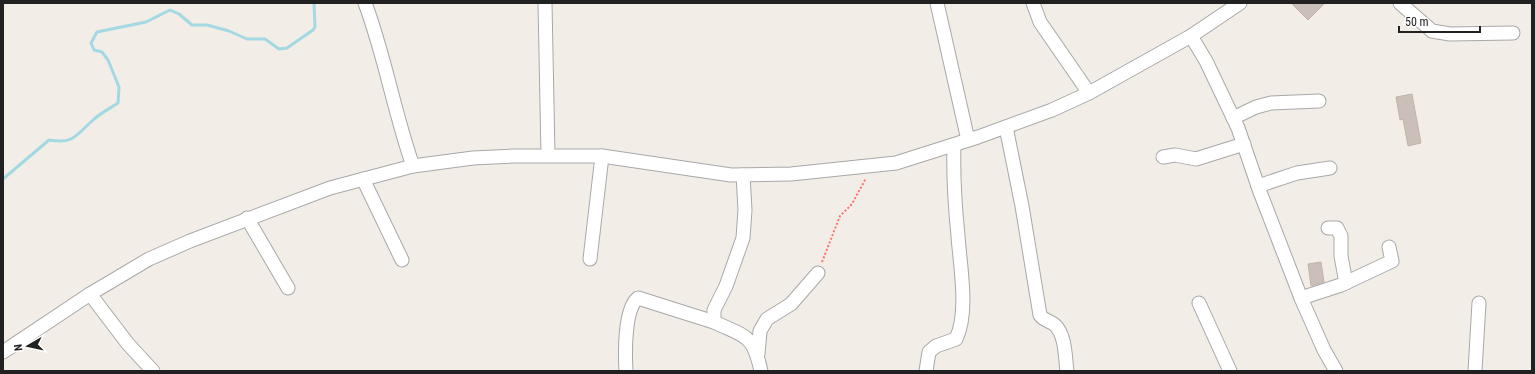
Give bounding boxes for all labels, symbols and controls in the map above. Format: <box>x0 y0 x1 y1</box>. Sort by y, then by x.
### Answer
scale bar <box>1399 8 1480 34</box>
text: 50 m <box>1405 15 1429 29</box>
north arrow <box>8 326 48 366</box>
text: N <box>12 343 26 352</box>

